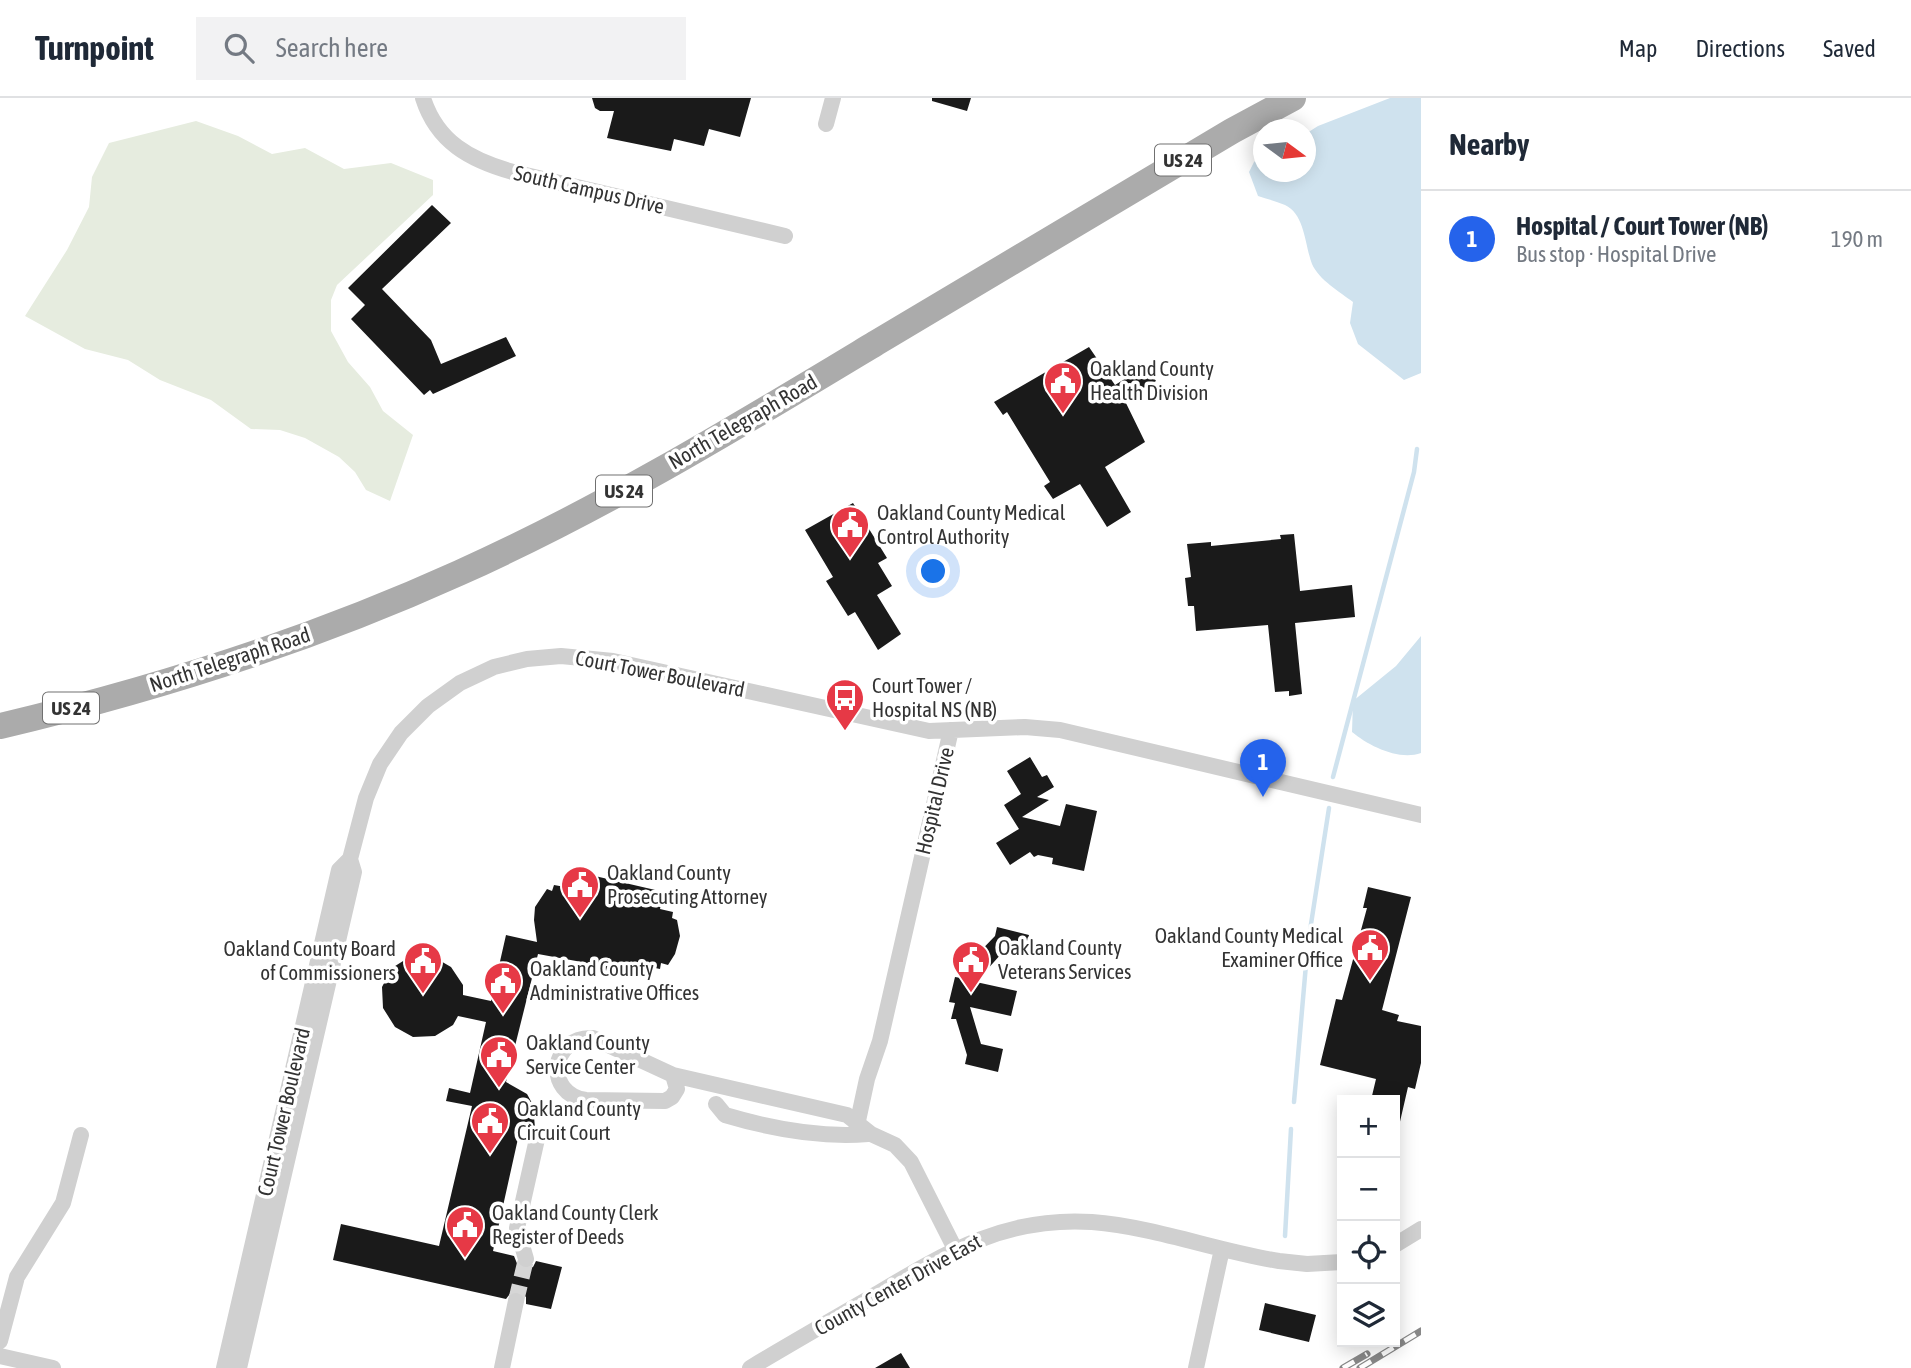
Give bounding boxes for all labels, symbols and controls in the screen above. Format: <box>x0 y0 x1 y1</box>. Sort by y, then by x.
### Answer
search box <box>196 17 686 80</box>
text: Turnpoint <box>35 29 154 67</box>
icon: search <box>220 29 258 67</box>
text: Search here <box>276 33 388 63</box>
text: Map <box>1619 35 1657 62</box>
text: Directions <box>1695 35 1785 62</box>
text: Saved <box>1823 35 1876 62</box>
north arrow <box>1253 119 1316 182</box>
text: Nearby <box>1449 127 1529 161</box>
road number: US 24 <box>1155 144 1211 176</box>
street label: South Campus Drive <box>512 160 667 218</box>
text: Hospital / Court Tower (NB) <box>1516 211 1768 241</box>
text: 1 <box>1467 226 1477 252</box>
text: 190 m <box>1831 226 1883 252</box>
text: Bus stop · Hospital Drive <box>1516 241 1716 267</box>
place label: Oakland County Health Division <box>1090 356 1214 404</box>
public building icon: Oakland County Health Division <box>1042 360 1084 415</box>
street label: North Telegraph Road <box>664 369 821 473</box>
road number: US 24 <box>596 476 652 506</box>
place label: Oakland County Medical Control Authority <box>877 500 1066 548</box>
public building icon: Oakland County Medical Control Authority <box>829 504 871 559</box>
your location <box>916 554 950 588</box>
street label: North Telegraph Road <box>146 622 313 696</box>
street label: Court Tower Boulevard <box>574 645 747 701</box>
place label: Court Tower / Hospital NS (NB) <box>872 673 997 721</box>
bus stop icon: Court Tower / Hospital NS (NB) <box>824 677 866 732</box>
road number: US 24 <box>43 692 99 723</box>
pin: 1 <box>1240 739 1286 797</box>
street label: Hospital Drive <box>910 745 958 857</box>
place label: Oakland County Prosecuting Attorney <box>607 860 768 908</box>
public building icon: Oakland County Prosecuting Attorney <box>559 864 601 919</box>
place label: Oakland County Medical Examiner Office <box>1155 923 1343 971</box>
public building icon: Oakland County Medical Examiner Office <box>1349 927 1391 982</box>
place label: Oakland County Veterans Services <box>998 935 1131 983</box>
place label: Oakland County Board of Commissioners <box>223 936 396 984</box>
public building icon: Oakland County Veterans Services <box>950 939 992 994</box>
public building icon: Oakland County Board of Commissioners <box>402 940 444 995</box>
place label: Oakland County Administrative Offices <box>530 956 699 1004</box>
public building icon: Oakland County Administrative Offices <box>482 960 524 1015</box>
street label: Court Tower Boulevard <box>252 1025 314 1198</box>
place label: Oakland County Service Center <box>526 1030 650 1078</box>
public building icon: Oakland County Service Center <box>478 1034 520 1089</box>
map controls <box>1337 1095 1400 1347</box>
button: + <box>1337 1095 1400 1158</box>
place label: Oakland County Circuit Court <box>517 1096 641 1144</box>
public building icon: Oakland County Circuit Court <box>469 1100 511 1155</box>
button: − <box>1337 1158 1400 1221</box>
place label: Oakland County Clerk Register of Deeds <box>492 1200 659 1248</box>
public building icon: Oakland County Clerk Register of Deeds <box>444 1204 486 1259</box>
button: locate <box>1337 1221 1400 1284</box>
street label: County Center Drive East <box>810 1228 985 1340</box>
button: layers <box>1337 1284 1400 1347</box>

